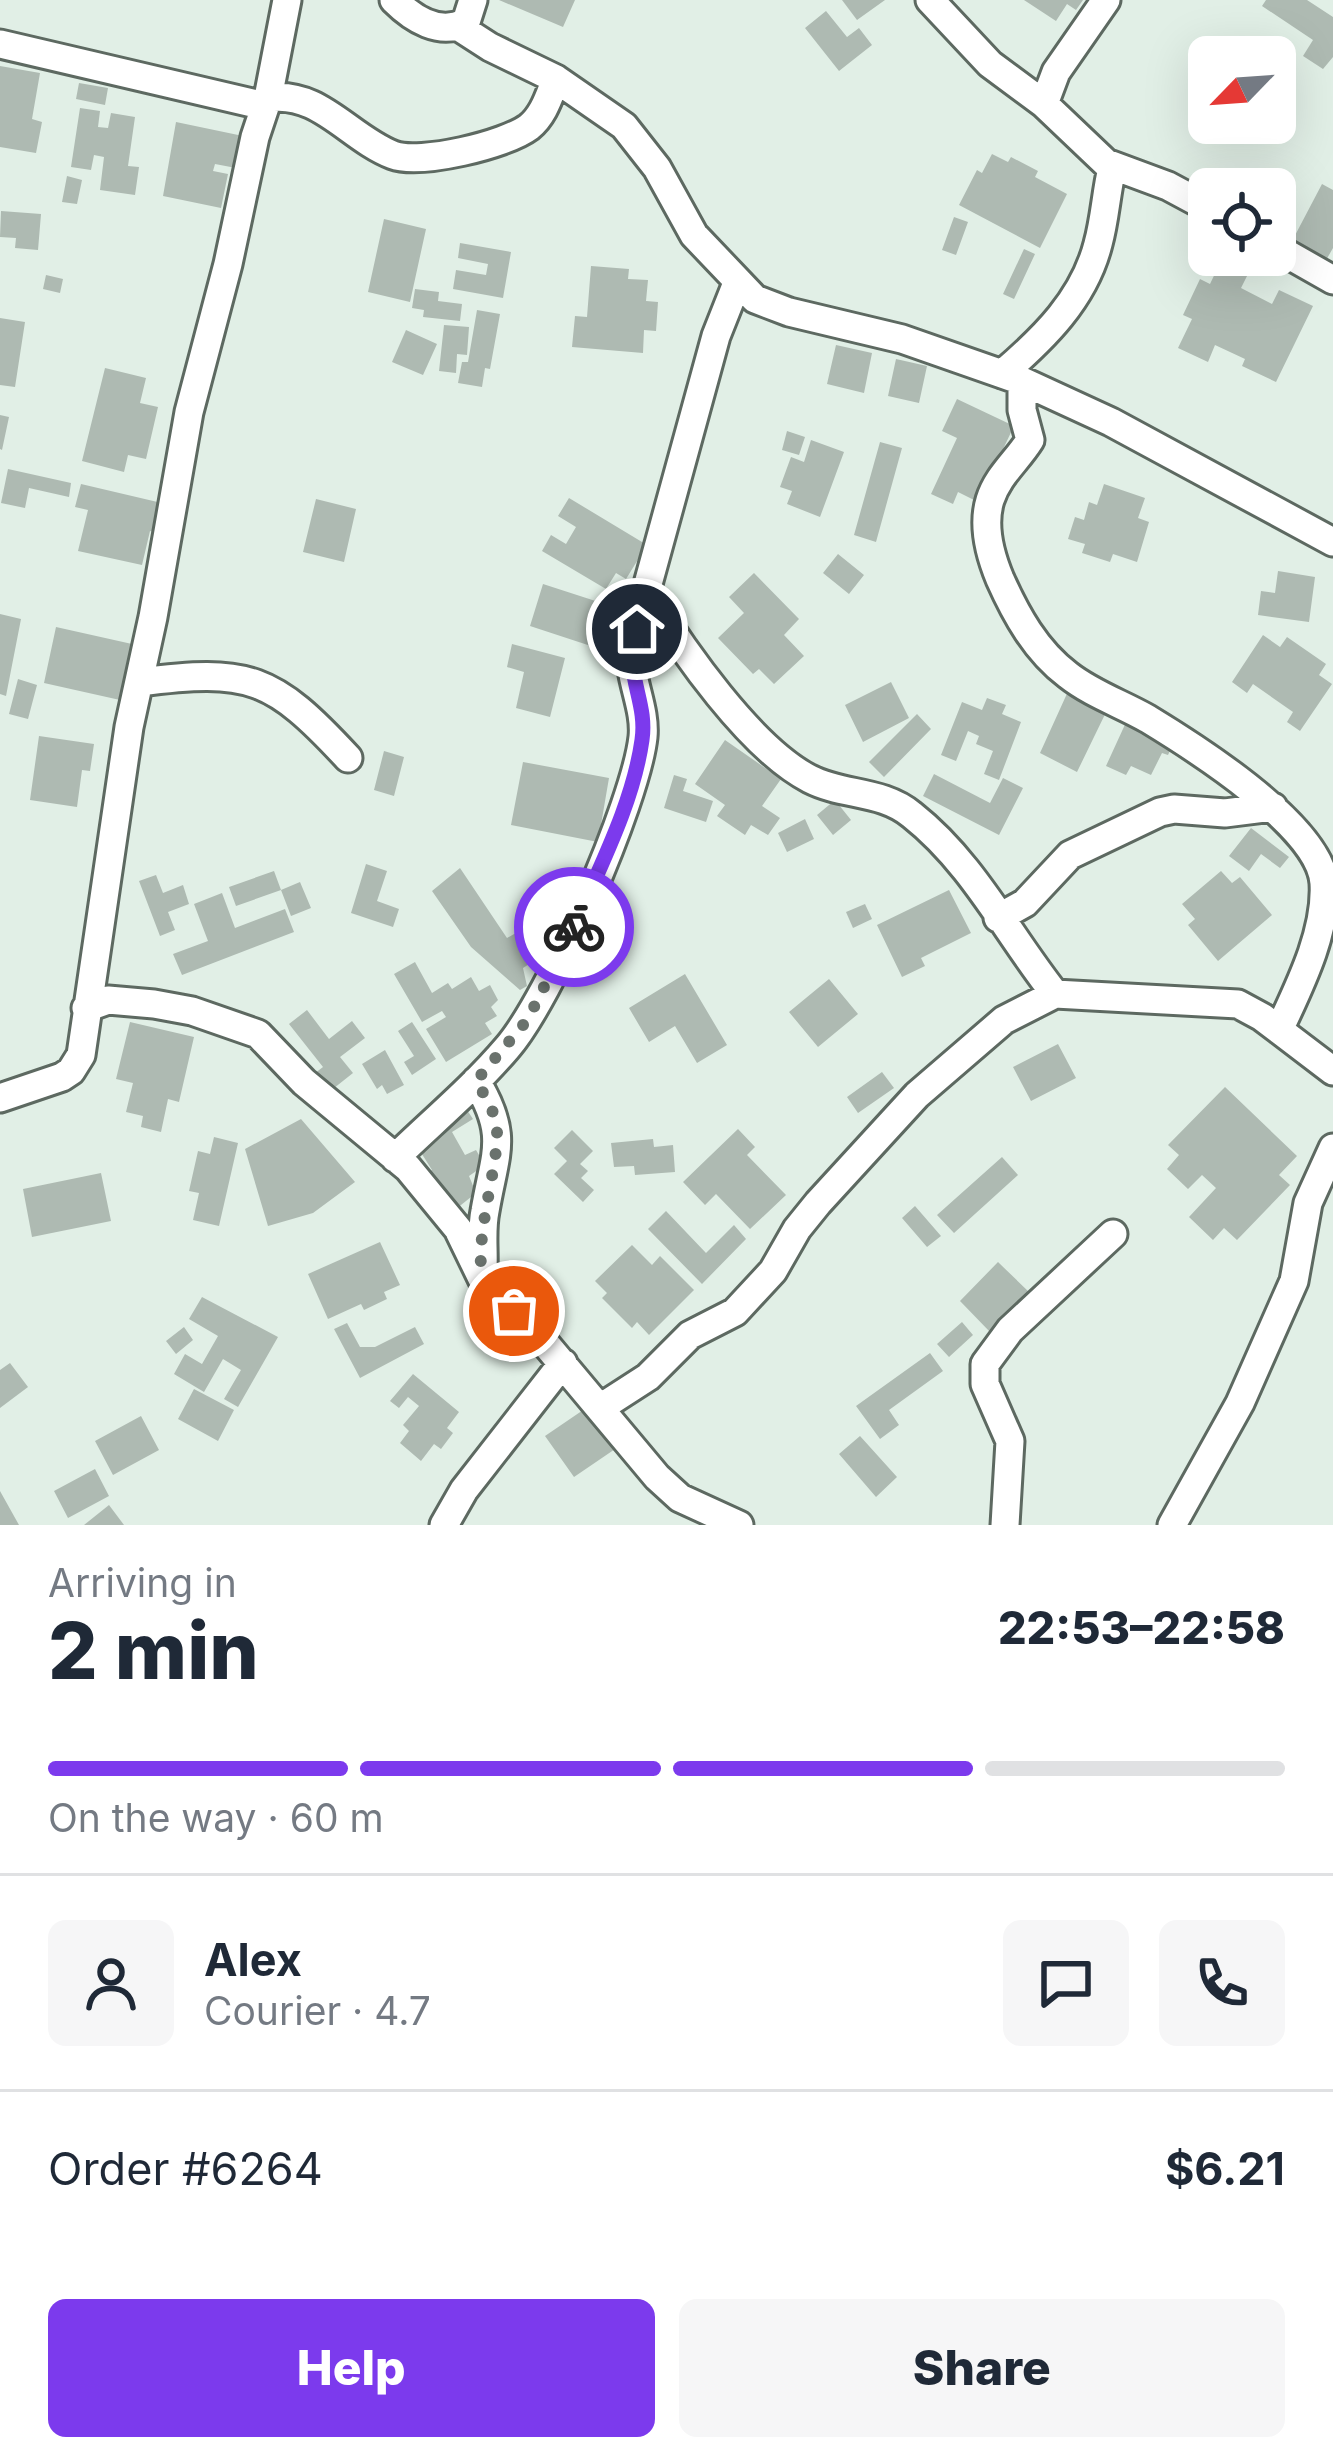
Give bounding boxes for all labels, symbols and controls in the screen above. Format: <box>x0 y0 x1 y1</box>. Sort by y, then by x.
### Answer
north arrow <box>1188 36 1296 144</box>
map controls <box>1188 36 1296 276</box>
button: locate <box>1188 168 1296 276</box>
pin <box>586 578 688 680</box>
icon: home <box>604 596 670 662</box>
courier <box>514 867 634 987</box>
icon: bike <box>541 894 607 960</box>
pin <box>463 1260 565 1362</box>
icon: bag <box>481 1278 547 1344</box>
text: Arriving in <box>48 1559 237 1606</box>
text: 22:53–22:58 <box>998 1600 1285 1655</box>
text: 2 min <box>48 1603 259 1698</box>
text: On the way · 60 m <box>48 1794 384 1841</box>
button: person <box>48 1920 174 2046</box>
button: chat <box>1003 1920 1129 2046</box>
button: phone <box>1159 1920 1285 2046</box>
text: Alex <box>204 1932 302 1987</box>
text: Courier · 4.7 <box>204 1987 431 2034</box>
text: Order #6264 <box>48 2141 323 2196</box>
text: $6.21 <box>1165 2141 1285 2196</box>
button: Help <box>48 2299 655 2437</box>
button: Share <box>679 2299 1285 2437</box>

